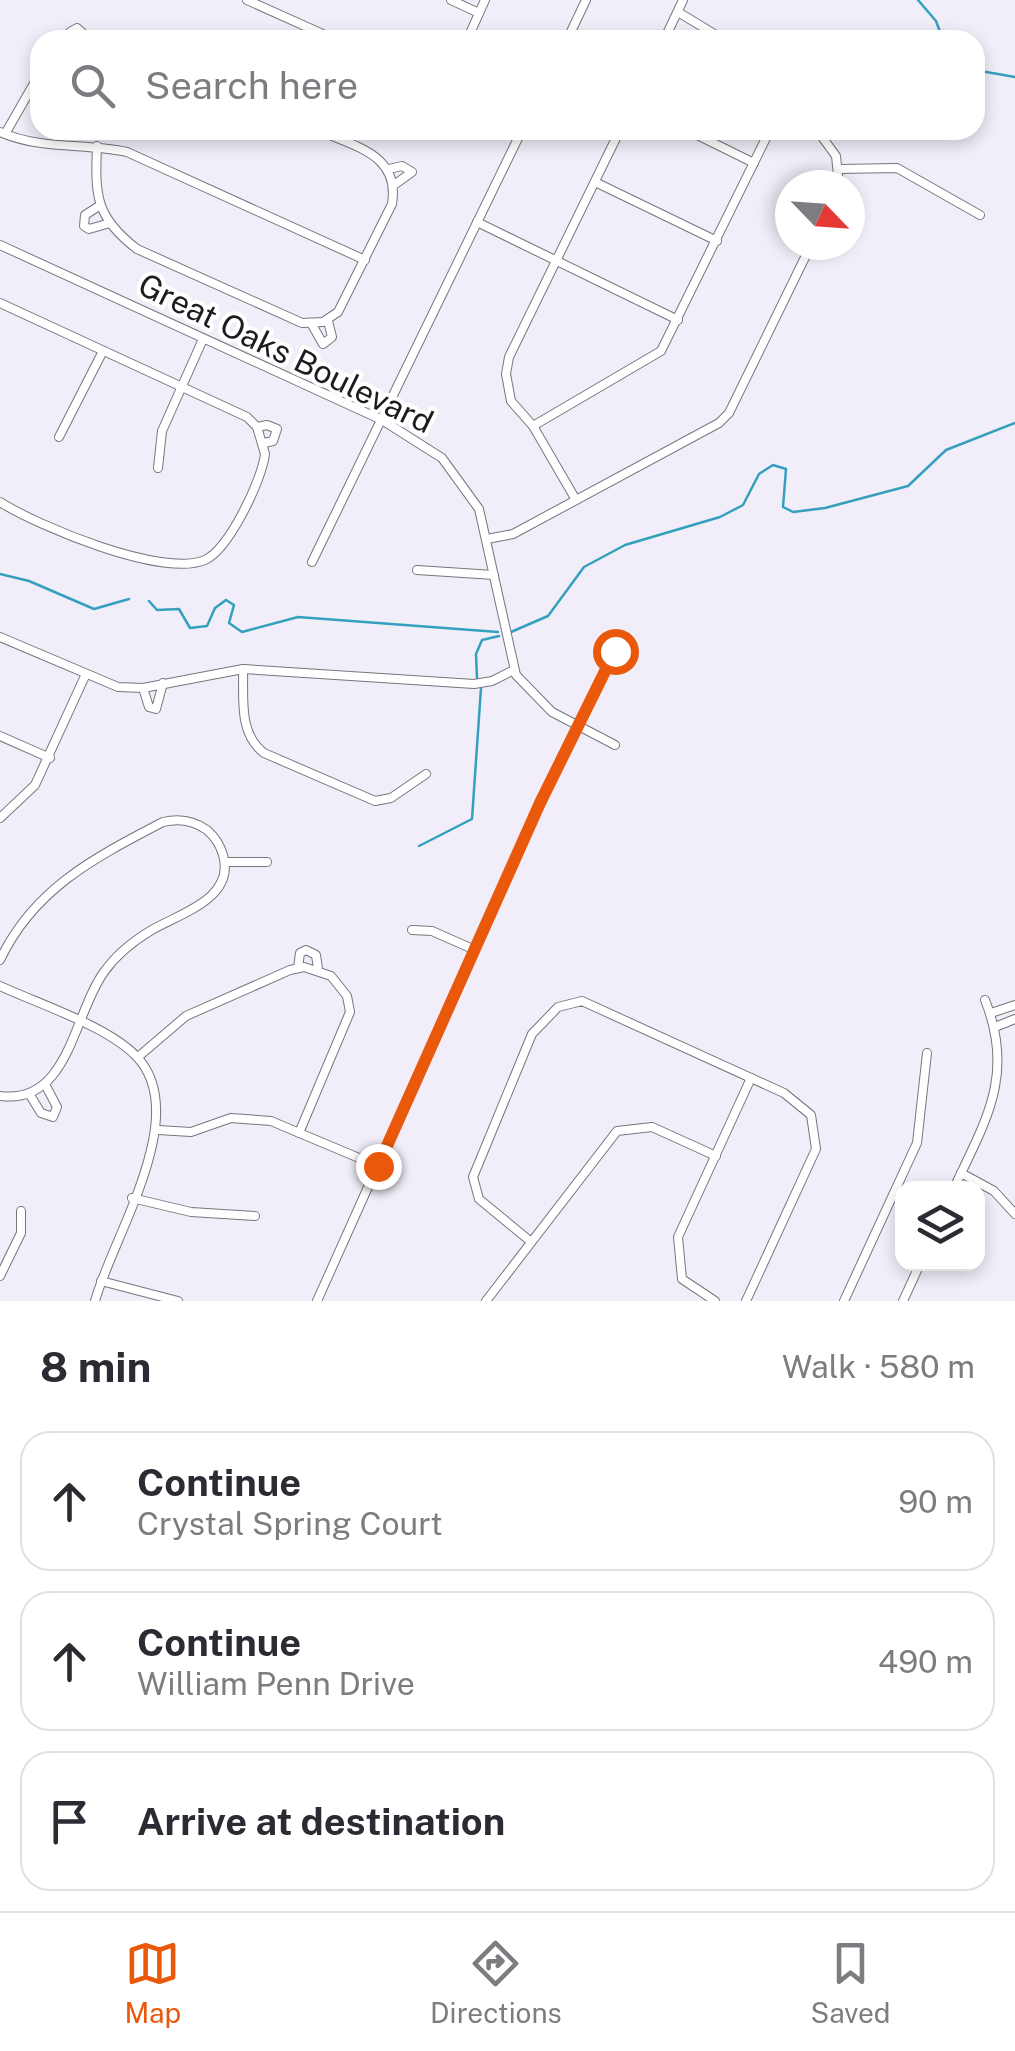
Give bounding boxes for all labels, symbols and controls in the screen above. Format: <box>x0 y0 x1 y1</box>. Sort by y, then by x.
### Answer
search box <box>30 30 985 140</box>
icon: search <box>65 58 120 113</box>
text: Search here <box>145 63 358 108</box>
north arrow <box>775 170 865 260</box>
street label: Great Oaks Boulevard <box>133 266 439 440</box>
route start <box>593 629 639 675</box>
route end <box>356 1144 402 1190</box>
map controls <box>895 1181 985 1271</box>
button: layers <box>895 1181 985 1271</box>
text: 8 min <box>40 1342 152 1391</box>
text: Walk · 580 m <box>782 1348 975 1385</box>
text: Continue <box>137 1460 301 1505</box>
icon: ahead <box>42 1474 97 1529</box>
text: 90 m <box>898 1483 973 1520</box>
text: Crystal Spring Court <box>137 1505 443 1542</box>
text: Continue <box>137 1620 301 1665</box>
icon: ahead <box>42 1634 97 1689</box>
text: 490 m <box>878 1643 973 1680</box>
text: William Penn Drive <box>137 1665 415 1702</box>
icon: arrive <box>42 1794 97 1849</box>
text: Arrive at destination <box>137 1799 505 1844</box>
tab: Map <box>124 1936 181 2029</box>
tab: Directions <box>430 1936 562 2029</box>
tab: Saved <box>810 1936 891 2029</box>

